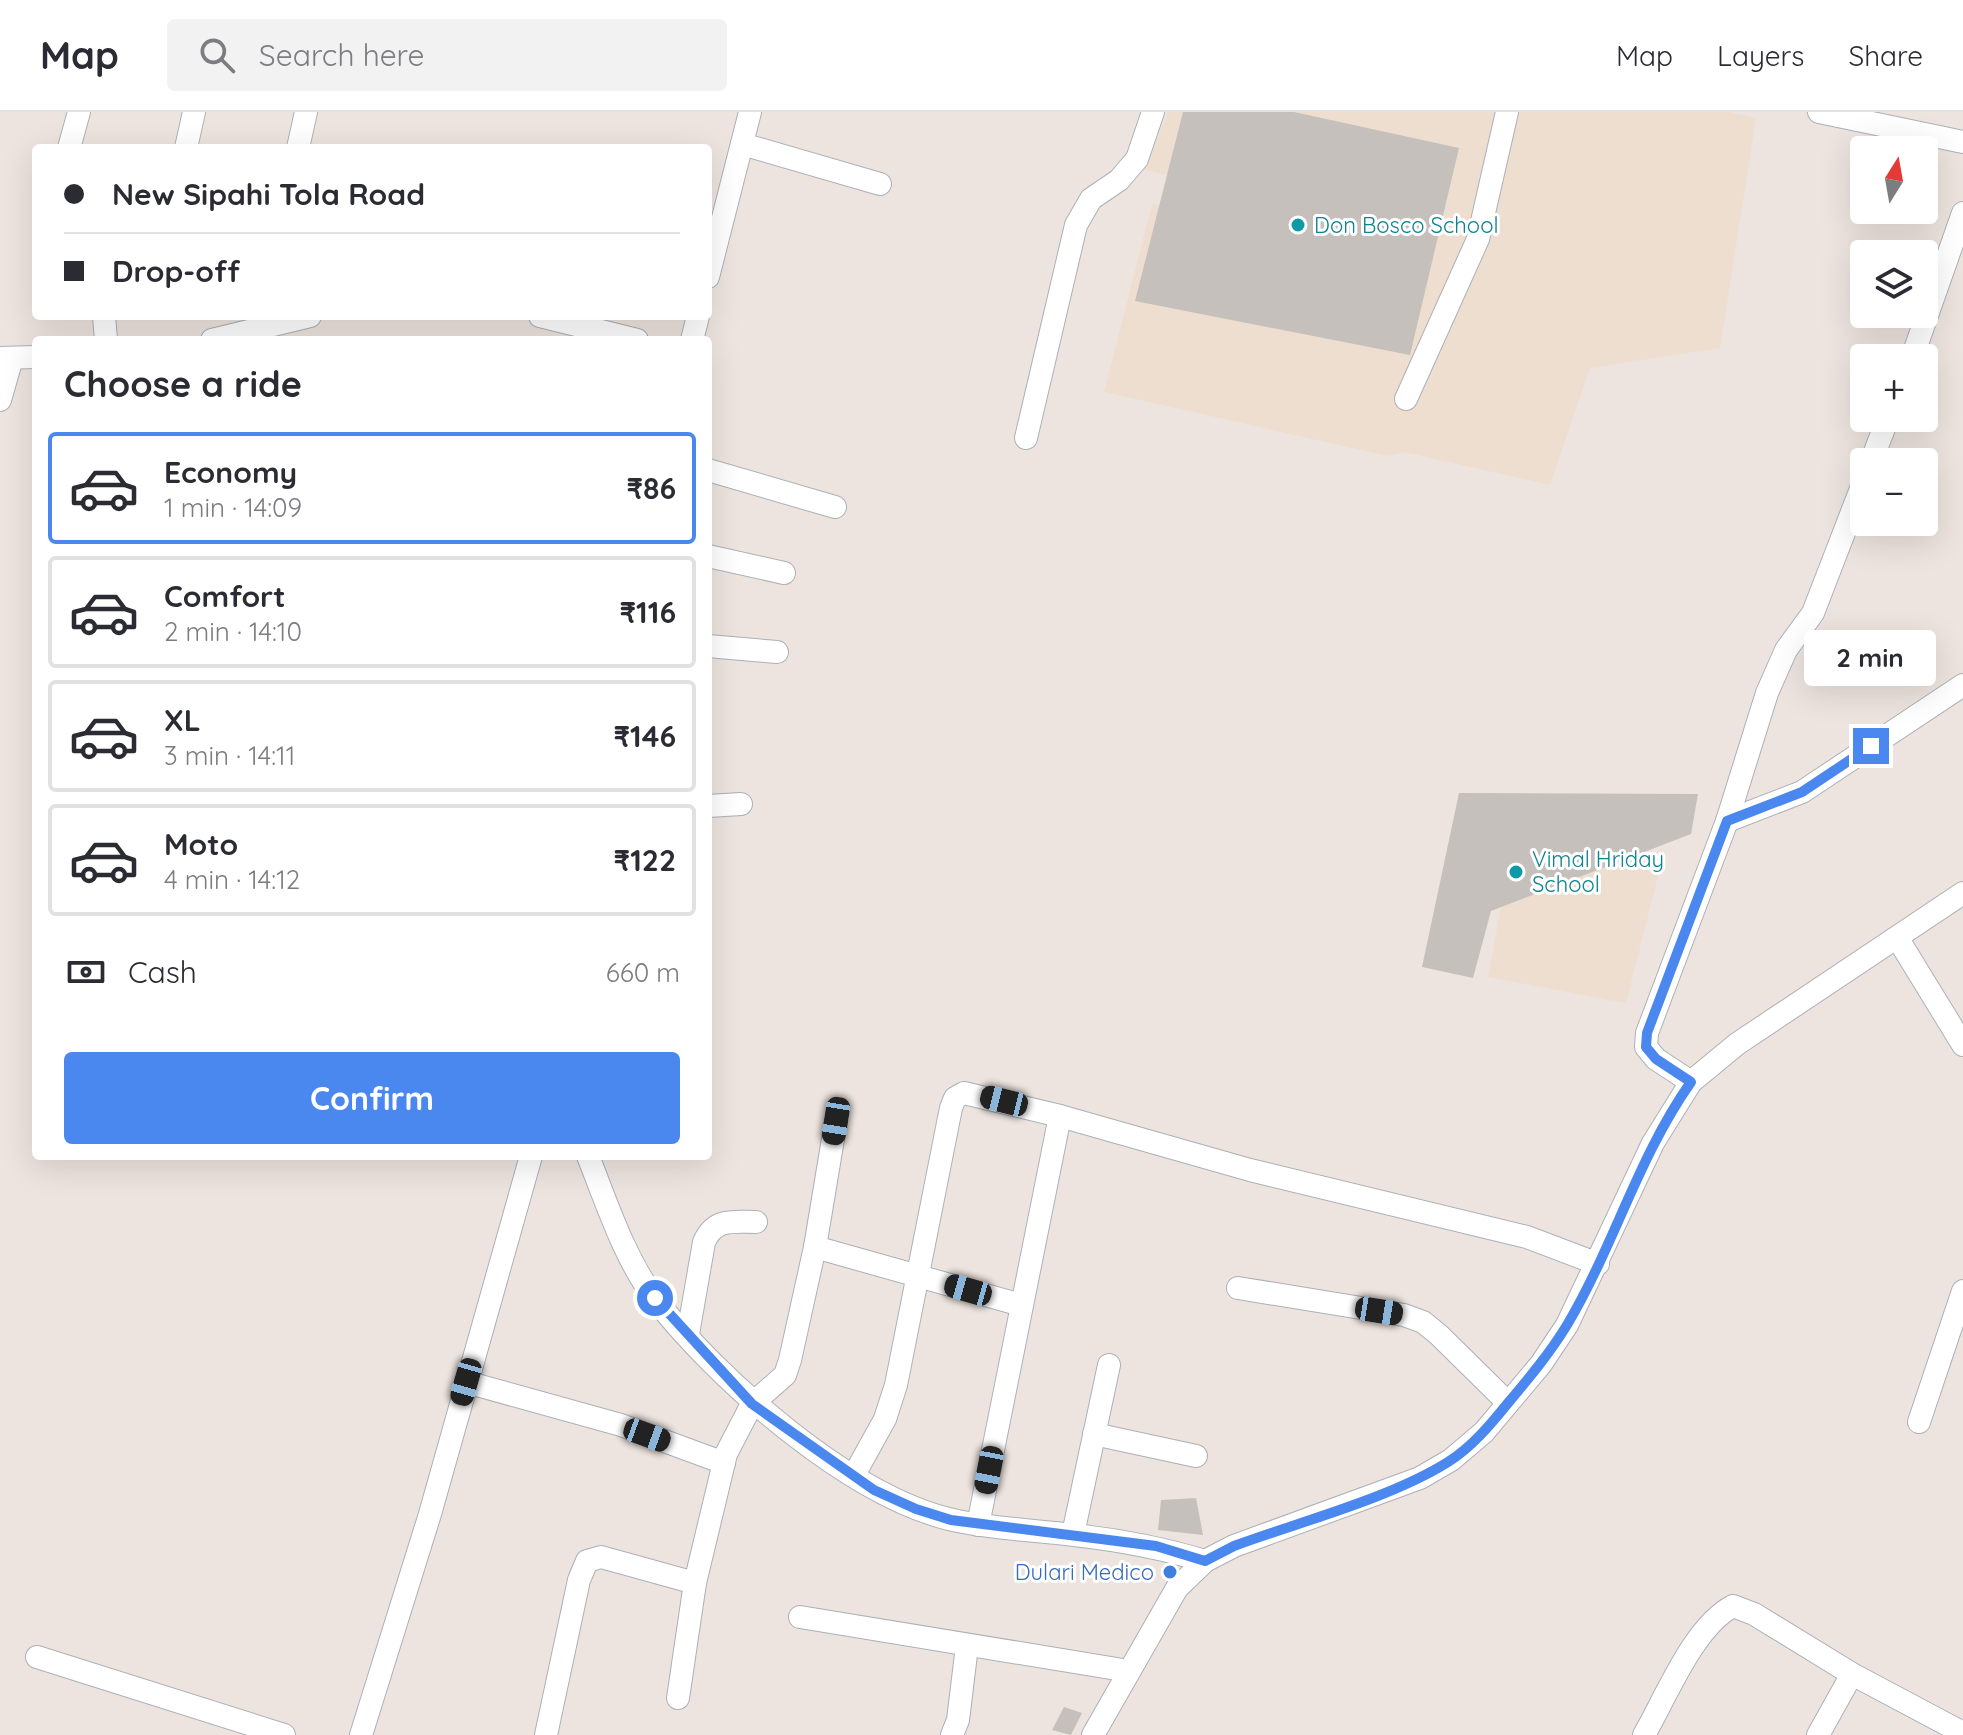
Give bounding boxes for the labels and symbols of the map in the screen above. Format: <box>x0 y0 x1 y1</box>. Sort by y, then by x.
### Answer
north arrow <box>1850 136 1938 224</box>
place label: Don Bosco School <box>1314 211 1499 239</box>
marker: Don Bosco School <box>1289 216 1307 234</box>
callout: 2 min <box>1805 630 1937 686</box>
route end <box>1853 728 1889 764</box>
place label: Vimal Hriday School <box>1532 845 1664 898</box>
marker: Vimal Hriday School <box>1507 863 1525 881</box>
car <box>978 1084 1030 1118</box>
car <box>820 1095 852 1147</box>
car <box>942 1272 994 1308</box>
route start <box>637 1280 673 1316</box>
car <box>1353 1295 1405 1327</box>
car <box>448 1356 484 1408</box>
car <box>620 1416 674 1454</box>
car <box>973 1444 1005 1496</box>
place label: Dulari Medico <box>1015 1558 1154 1586</box>
marker: Dulari Medico <box>1161 1563 1179 1581</box>

